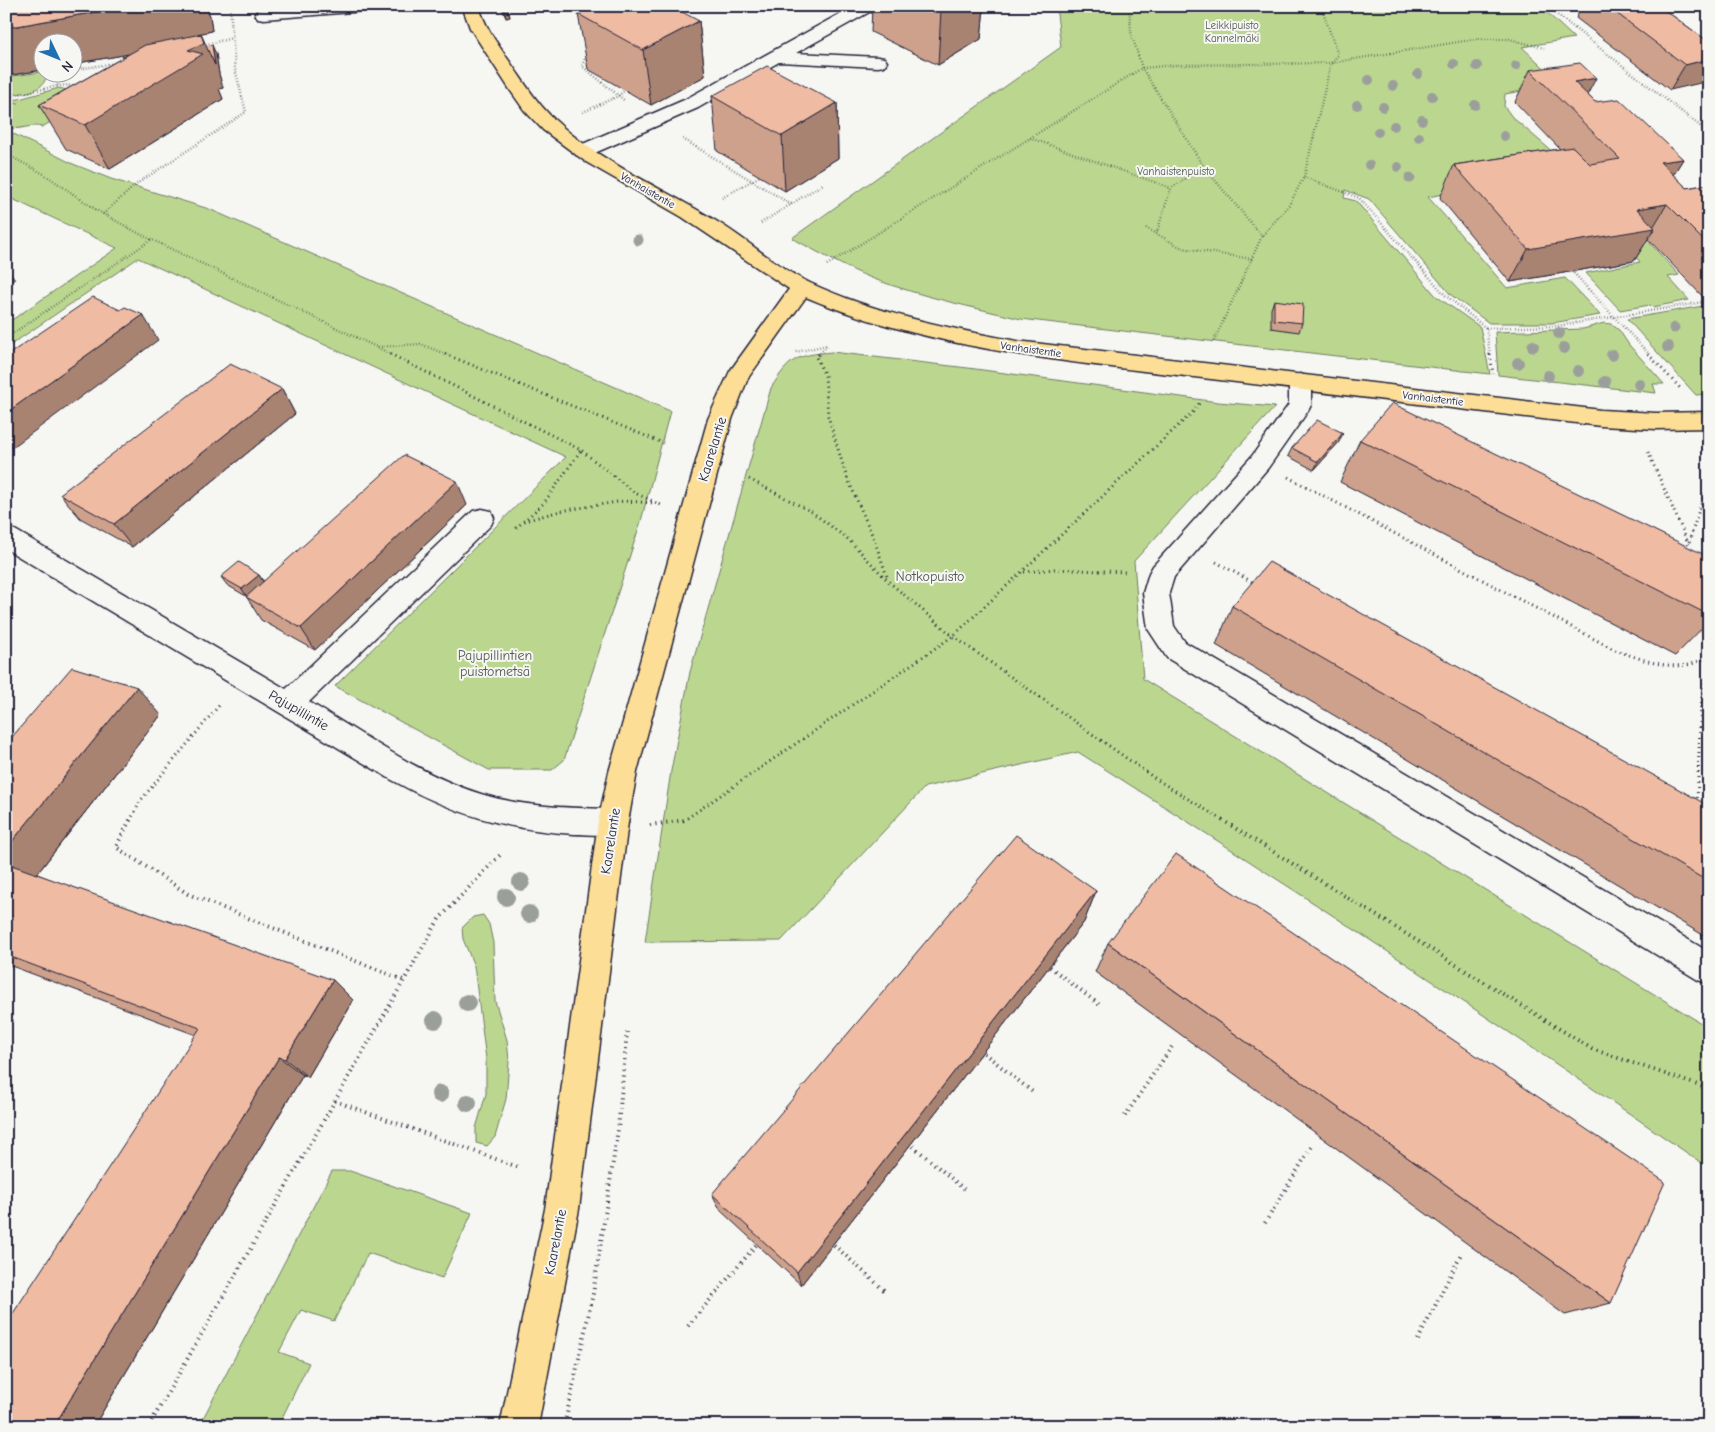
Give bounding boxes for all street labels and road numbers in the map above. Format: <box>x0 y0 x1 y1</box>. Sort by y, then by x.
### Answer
street label: Vanhaistentie <box>618 169 678 212</box>
street label: Vanhaistentie <box>1000 339 1063 360</box>
street label: Vanhaistentie <box>1402 388 1465 409</box>
street label: Kaarelantie <box>695 415 730 484</box>
street label: Pajupillintie <box>266 686 332 734</box>
street label: Kaarelantie <box>597 807 624 875</box>
street label: Kaarelantie <box>541 1208 570 1277</box>

